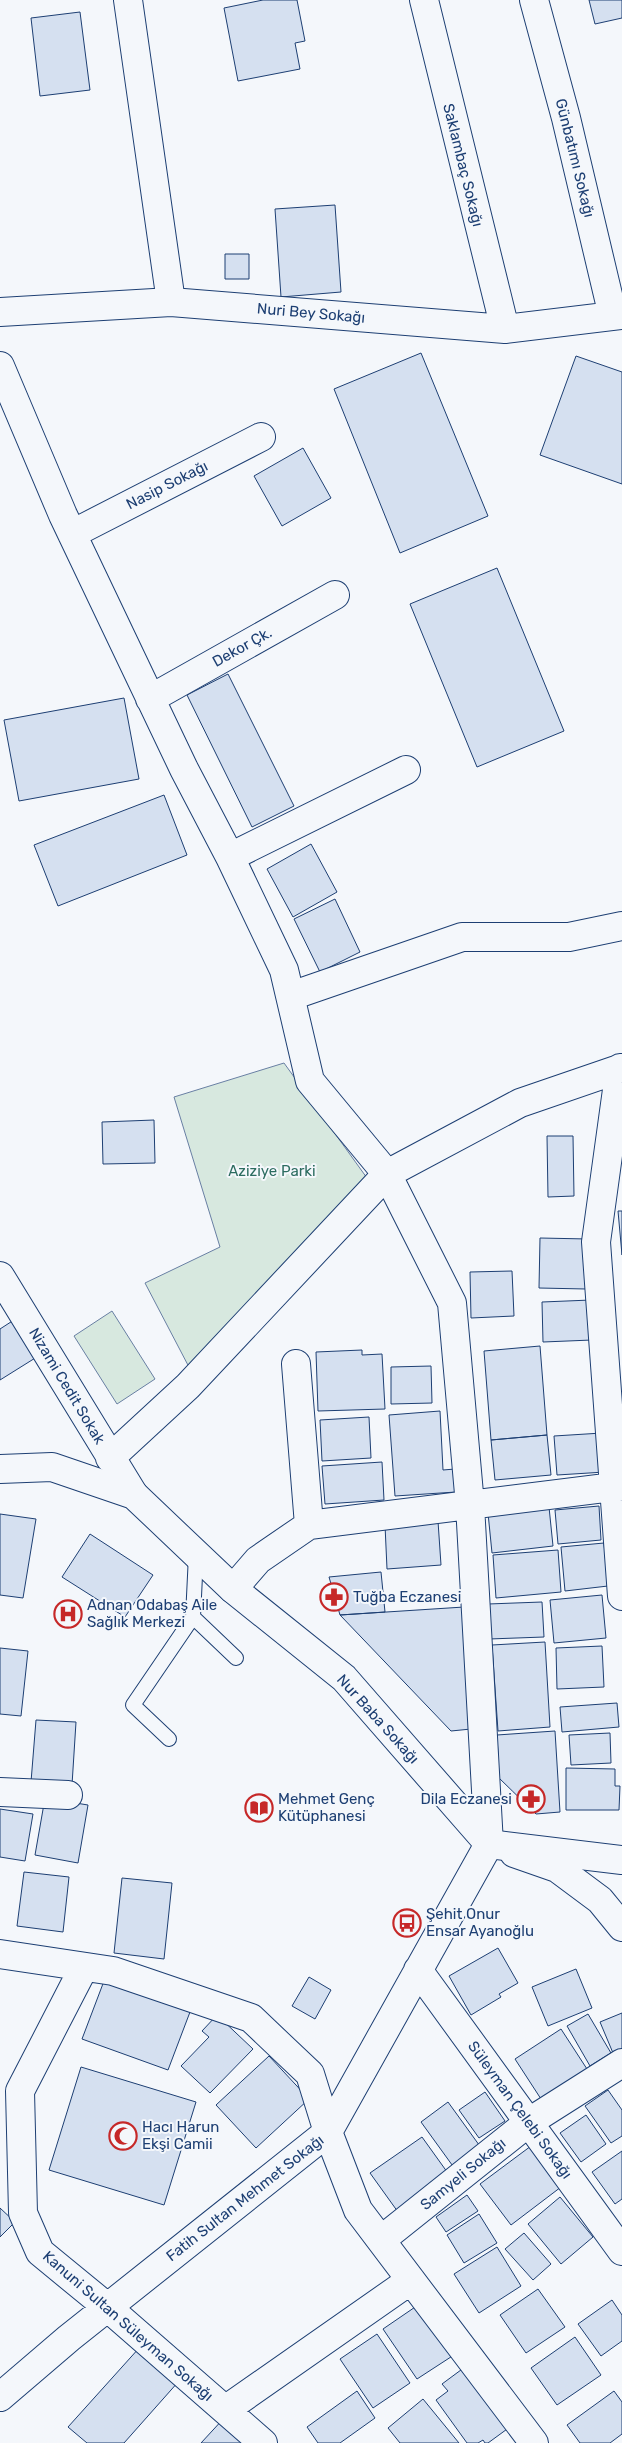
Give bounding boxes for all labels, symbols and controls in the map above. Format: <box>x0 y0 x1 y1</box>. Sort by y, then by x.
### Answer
street label: Günbatımı Sokağı <box>552 97 598 219</box>
street label: Saklambaç Sokağı <box>439 102 487 228</box>
street label: Nuri Bey Sokağı <box>256 299 366 327</box>
street label: Nasip Sokağı <box>123 457 211 513</box>
street label: Dekor Çk. <box>209 623 275 671</box>
park label: Aziziye Parki <box>228 1162 316 1180</box>
street label: Nizami Cedit Sokak <box>25 1325 109 1448</box>
pharmacy icon: Tuğba Eczanesi <box>319 1582 349 1612</box>
place label: Tuğba Eczanesi <box>353 1588 461 1606</box>
place label: Adnan Odabaş Aile Sağlık Merkezi <box>87 1596 217 1631</box>
hospital icon: Adnan Odabaş Aile Sağlık Merkezi <box>53 1599 83 1629</box>
street label: Nur Baba Sokağı <box>333 1671 423 1767</box>
pharmacy icon: Dila Eczanesi <box>516 1784 546 1814</box>
place label: Mehmet Genç Kütüphanesi <box>278 1790 375 1825</box>
place label: Dila Eczanesi <box>420 1790 512 1808</box>
library icon: Mehmet Genç Kütüphanesi <box>244 1793 274 1823</box>
place label: Şehit Onur Ensar Ayanoğlu <box>426 1905 534 1940</box>
bus stop icon: Şehit Onur Ensar Ayanoğlu <box>392 1908 422 1938</box>
street label: Süleyman Çelebi Sokağı <box>464 2038 576 2182</box>
place label: Hacı Harun Ekşi Camii <box>142 2118 219 2153</box>
mosque icon: Hacı Harun Ekşi Camii <box>108 2121 138 2151</box>
street label: Fatih Sultan Mehmet Sokağı <box>163 2131 327 2265</box>
street label: Samyeli Sokağı <box>417 2134 509 2214</box>
street label: Kanuni Sultan Süleyman Sokağı <box>39 2247 217 2405</box>

